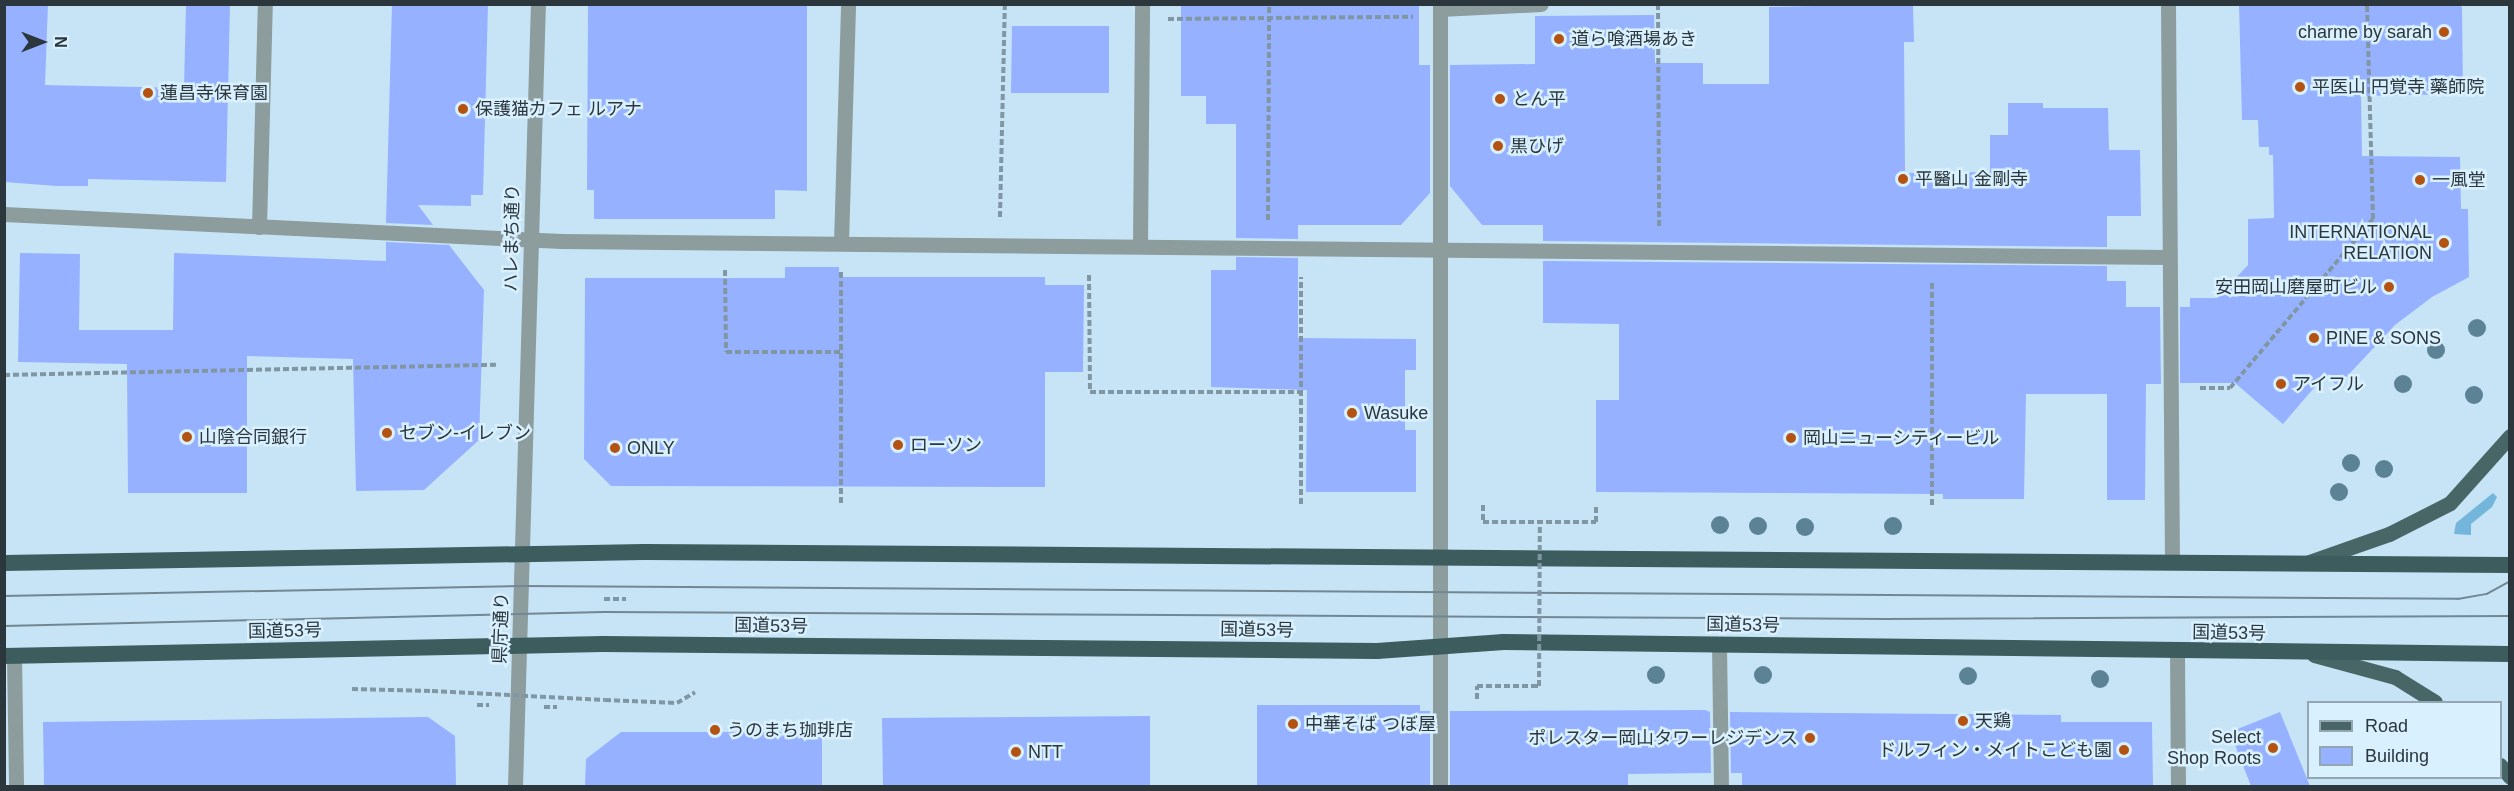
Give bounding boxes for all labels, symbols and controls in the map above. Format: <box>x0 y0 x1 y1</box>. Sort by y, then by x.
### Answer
north arrow <box>12 12 72 72</box>
place label: charme by sarah <box>2298 21 2432 43</box>
marker: charme by sarah <box>2437 25 2451 39</box>
place label: 道ら喰酒場あき <box>1571 28 1697 50</box>
marker: 道ら喰酒場あき <box>1552 32 1566 46</box>
text: N <box>52 36 69 48</box>
place label: 平医山 円覚寺 藥師院 <box>2312 76 2484 98</box>
marker: 平医山 円覚寺 藥師院 <box>2293 80 2307 94</box>
place label: 蓮昌寺保育園 <box>160 82 268 104</box>
marker: 蓮昌寺保育園 <box>141 86 155 100</box>
place label: とん平 <box>1512 88 1566 110</box>
marker: とん平 <box>1493 92 1507 106</box>
place label: 保護猫カフェ ルアナ <box>475 98 642 120</box>
marker: 保護猫カフェ ルアナ <box>456 102 470 116</box>
place label: 黒ひげ <box>1510 135 1564 157</box>
marker: 黒ひげ <box>1491 139 1505 153</box>
place label: 平醫山 金剛寺 <box>1915 168 2028 190</box>
place label: 一風堂 <box>2432 169 2486 191</box>
marker: 平醫山 金剛寺 <box>1896 172 1910 186</box>
marker: 一風堂 <box>2413 173 2427 187</box>
street label: ハレまち通り <box>500 184 524 292</box>
place label: INTERNATIONAL RELATION <box>2289 222 2432 264</box>
marker: INTERNATIONAL RELATION <box>2437 236 2451 250</box>
place label: 安田岡山磨屋町ビル <box>2215 276 2377 298</box>
marker: 安田岡山磨屋町ビル <box>2382 280 2396 294</box>
place label: PINE & SONS <box>2326 327 2441 349</box>
marker: PINE & SONS <box>2307 331 2321 345</box>
place label: アイフル <box>2293 373 2365 395</box>
marker: アイフル <box>2274 377 2288 391</box>
place label: Wasuke <box>1364 402 1428 424</box>
marker: Wasuke <box>1345 406 1359 420</box>
place label: セブン-イレブン <box>399 422 531 444</box>
place label: 山陰合同銀行 <box>199 426 307 448</box>
marker: セブン-イレブン <box>380 426 394 440</box>
place label: 岡山ニューシティービル <box>1803 427 2001 449</box>
marker: 山陰合同銀行 <box>180 430 194 444</box>
marker: 岡山ニューシティービル <box>1784 431 1798 445</box>
place label: ローソン <box>910 434 982 456</box>
place label: ONLY <box>627 437 675 459</box>
marker: ローソン <box>891 438 905 452</box>
marker: ONLY <box>608 441 622 455</box>
street label: 県庁通り <box>489 592 513 664</box>
street label: 国道53号 <box>1706 614 1780 636</box>
street label: 国道53号 <box>734 615 808 637</box>
street label: 国道53号 <box>1220 619 1294 641</box>
street label: 国道53号 <box>248 620 322 642</box>
street label: 国道53号 <box>2192 622 2266 644</box>
legend <box>2307 701 2502 779</box>
place label: 天鶏 <box>1975 710 2011 732</box>
place label: 中華そば つぼ屋 <box>1305 713 1436 735</box>
marker: 天鶏 <box>1956 714 1970 728</box>
text: Road <box>2365 716 2408 736</box>
marker: 中華そば つぼ屋 <box>1286 717 1300 731</box>
place label: うのまち珈琲店 <box>727 719 853 741</box>
marker: うのまち珈琲店 <box>708 723 722 737</box>
place label: ポレスター岡山タワーレジデンス <box>1528 727 1798 749</box>
place label: Select Shop Roots <box>2167 727 2261 770</box>
marker: ポレスター岡山タワーレジデンス <box>1803 731 1817 745</box>
place label: ドルフィン・メイトこども園 <box>1878 739 2112 761</box>
place label: NTT <box>1028 741 1063 763</box>
marker: Select Shop Roots <box>2266 741 2280 755</box>
marker: ドルフィン・メイトこども園 <box>2117 743 2131 757</box>
marker: NTT <box>1009 745 1023 759</box>
text: Building <box>2365 746 2429 766</box>

